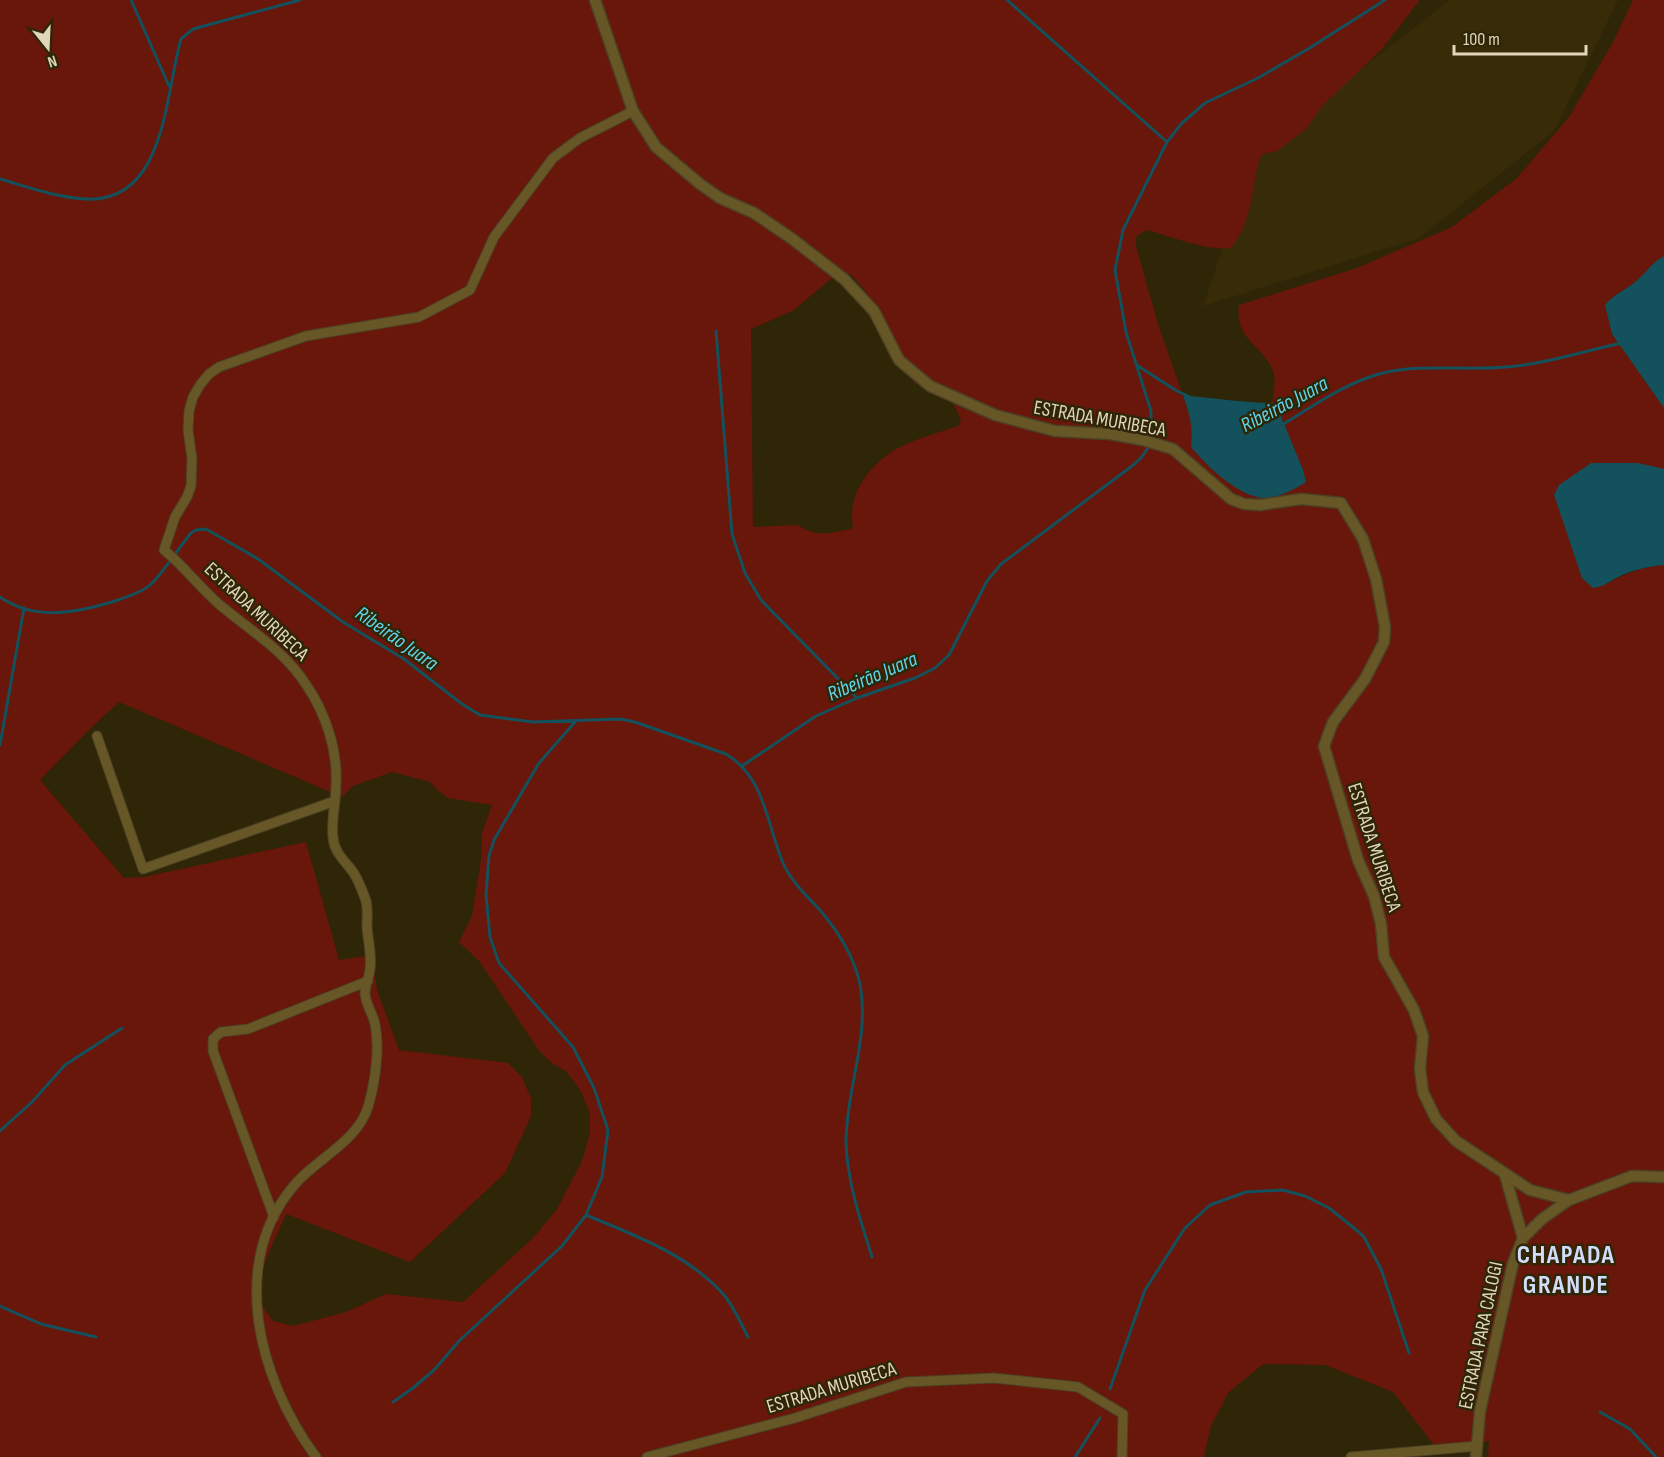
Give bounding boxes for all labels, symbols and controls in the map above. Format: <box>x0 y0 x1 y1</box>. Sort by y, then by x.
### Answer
north arrow <box>18 18 78 78</box>
scale bar <box>1454 18 1586 56</box>
text: 100 m <box>1463 29 1500 50</box>
text: N <box>45 50 59 71</box>
water label: Ribeirão Juara <box>1236 371 1333 438</box>
street label: ESTRADA MURIBECA <box>1032 396 1168 443</box>
street label: ESTRADA MURIBECA <box>199 557 314 666</box>
water label: Ribeirão Juara <box>351 601 443 676</box>
water label: Ribeirão Juara <box>824 646 921 707</box>
street label: ESTRADA MURIBECA <box>1342 780 1406 915</box>
district label: CHAPADA GRANDE <box>1517 1240 1615 1301</box>
street label: ESTRADA PARA CALOGI <box>1454 1259 1508 1411</box>
street label: ESTRADA MURIBECA <box>764 1357 899 1419</box>

